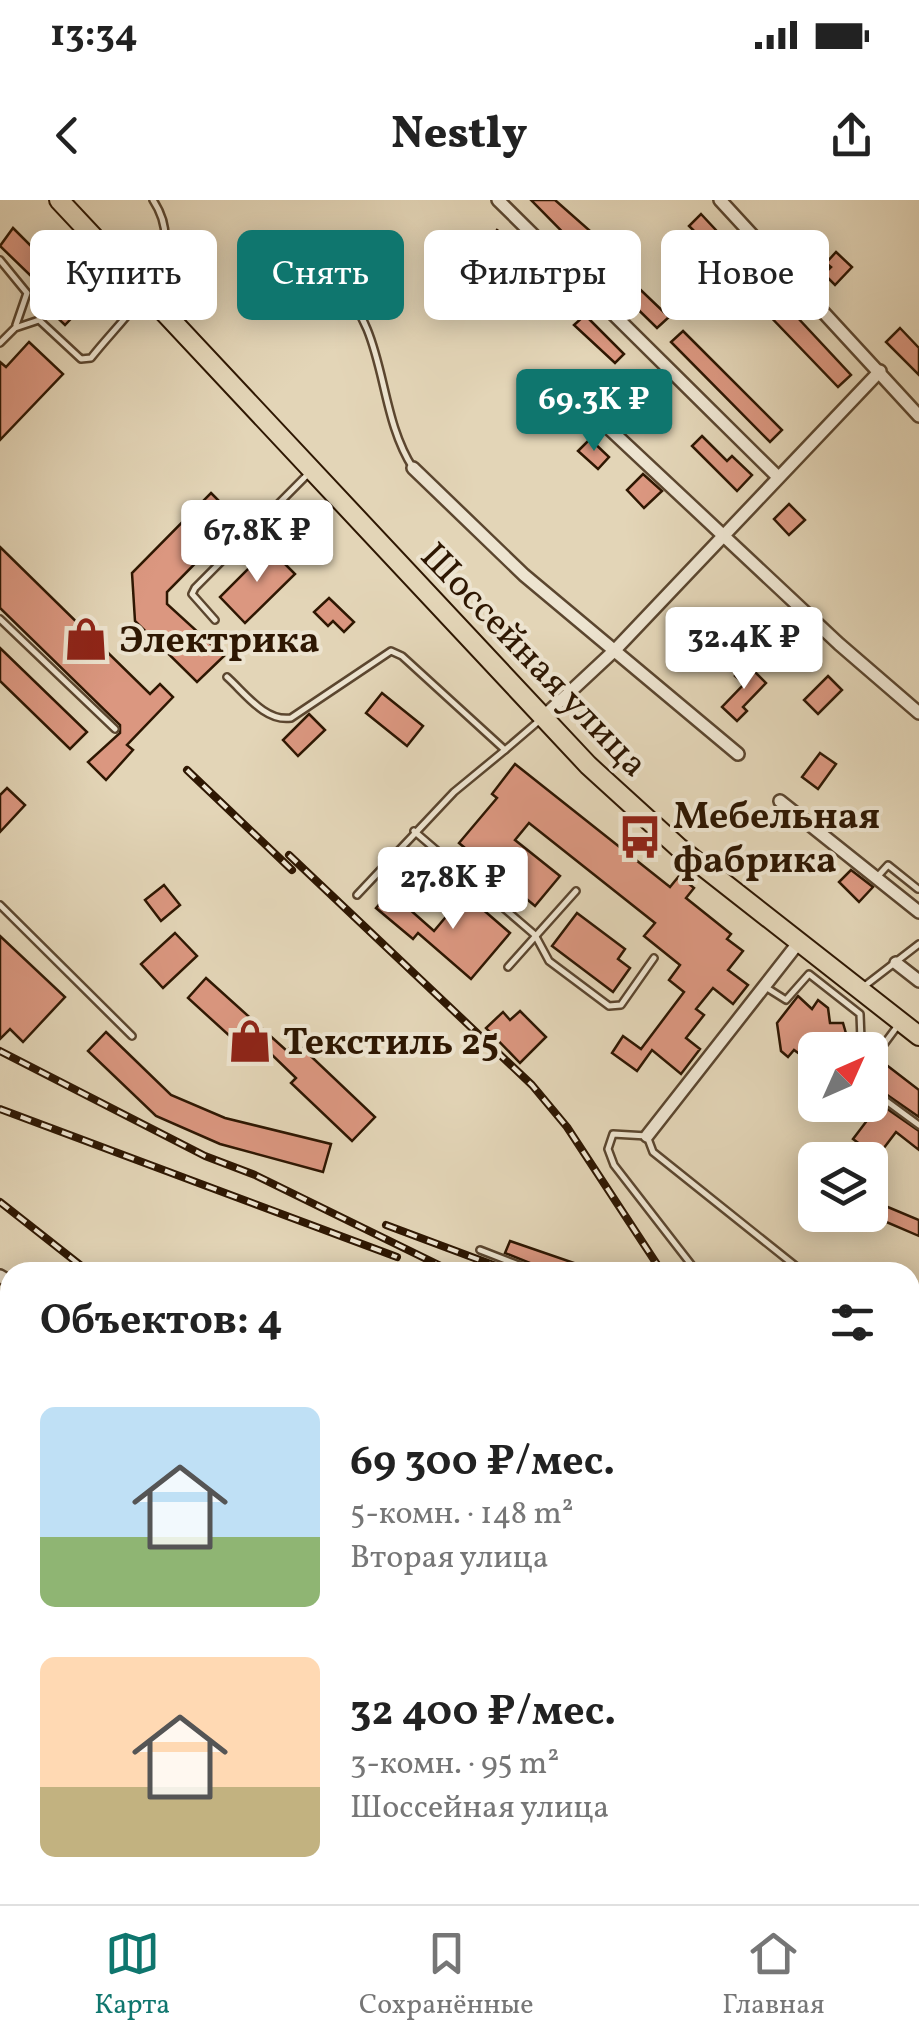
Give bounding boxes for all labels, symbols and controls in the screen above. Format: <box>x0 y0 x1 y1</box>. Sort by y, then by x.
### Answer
text: 13:34 <box>50 9 138 62</box>
text: Nestly <box>392 104 527 167</box>
icon: back <box>40 108 95 163</box>
icon: share <box>824 108 879 163</box>
chip: Купить <box>30 230 217 320</box>
chip: Снять <box>237 230 404 320</box>
chip: Фильтры <box>424 230 641 320</box>
chip: Новое <box>661 230 829 320</box>
pin: 69.3K ₽ <box>502 369 686 454</box>
text: 69.3K ₽ <box>538 379 650 423</box>
pin: 67.8K ₽ <box>165 500 349 585</box>
text: 67.8K ₽ <box>203 510 311 554</box>
street label: Шоссейная улица <box>406 532 658 791</box>
pin: 32.4K ₽ <box>652 607 836 692</box>
shop icon: Электрика <box>62 615 110 663</box>
place label: Электрика <box>119 616 320 669</box>
text: 32.4K ₽ <box>688 617 800 661</box>
place label: Мебельная фабрика <box>673 792 880 889</box>
bus stop icon: Мебельная фабрика <box>616 813 664 861</box>
pin: 27.8K ₽ <box>361 847 545 932</box>
text: 27.8K ₽ <box>400 857 506 901</box>
shop icon: Текстиль 25 <box>226 1017 274 1065</box>
place label: Текстиль 25 <box>283 1018 499 1071</box>
north arrow <box>798 1032 888 1122</box>
map controls <box>798 1032 888 1232</box>
button: layers <box>798 1142 888 1232</box>
text: Объектов: 4 <box>40 1293 283 1352</box>
icon: filters <box>825 1295 880 1350</box>
text: 69 300 ₽/мес. <box>350 1434 615 1493</box>
icon: home <box>120 1447 240 1567</box>
text: 5-комн. · 148 m² <box>350 1493 574 1537</box>
text: Вторая улица <box>350 1537 549 1581</box>
text: 32 400 ₽/мес. <box>350 1684 616 1743</box>
icon: home <box>120 1697 240 1817</box>
text: 3-комн. · 95 m² <box>350 1743 559 1787</box>
text: Шоссейная улица <box>350 1787 609 1831</box>
tab: Карта <box>94 1926 170 2025</box>
tab: Сохранённые <box>359 1926 534 2025</box>
tab: Главная <box>722 1926 825 2025</box>

